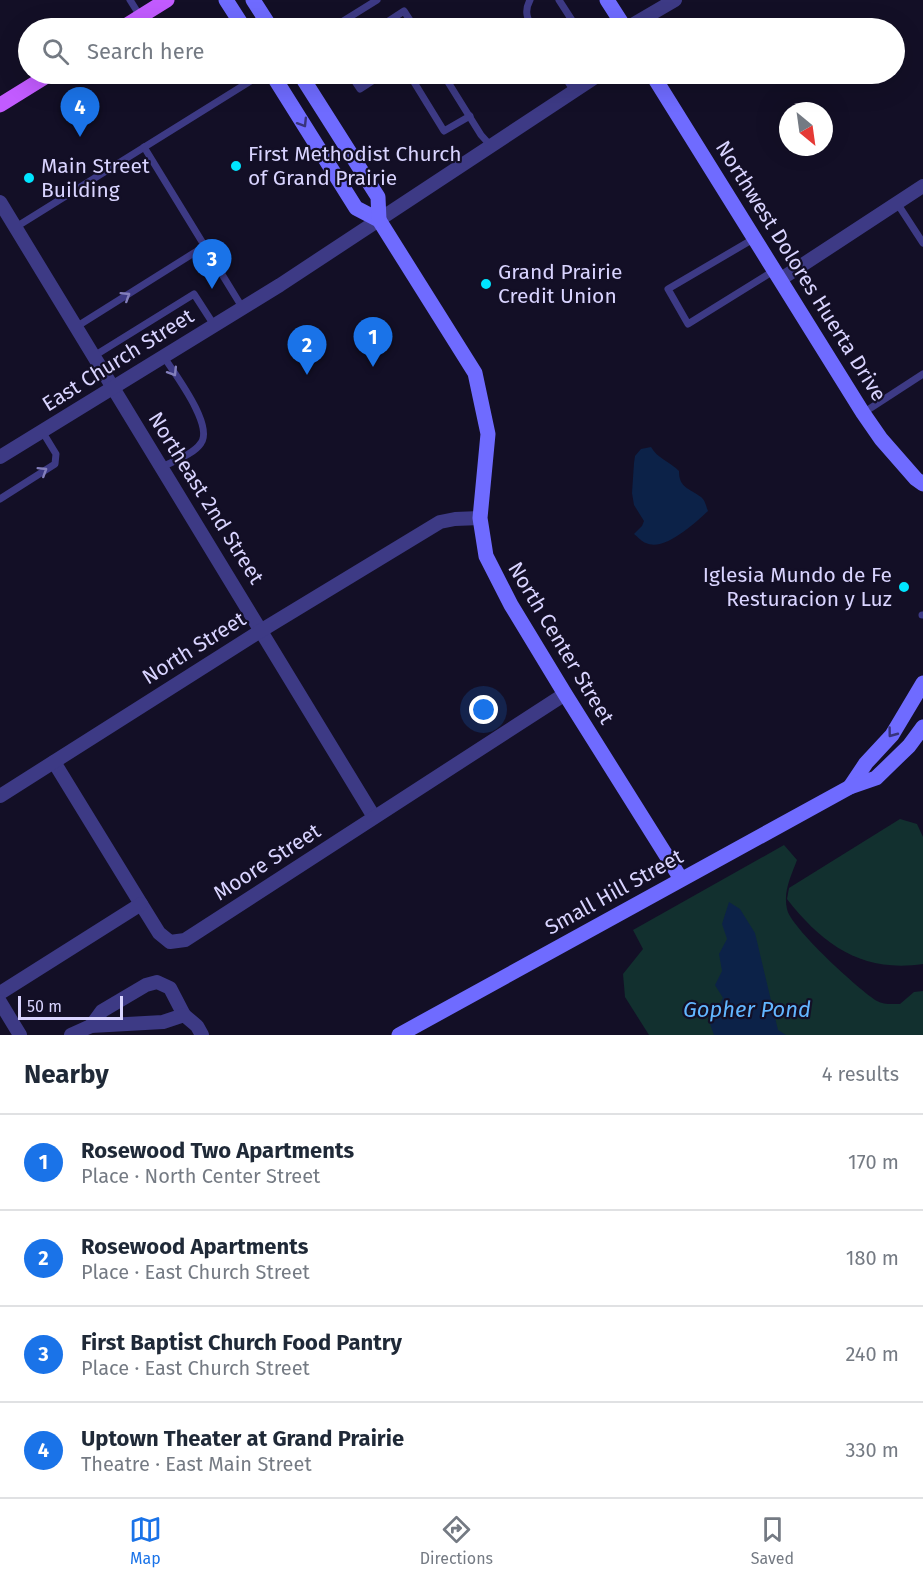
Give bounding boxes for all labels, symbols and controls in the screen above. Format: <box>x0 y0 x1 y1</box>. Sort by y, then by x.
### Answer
search box <box>18 18 905 84</box>
icon: search <box>39 35 72 68</box>
text: Search here <box>87 38 205 65</box>
pin: 4 <box>60 88 100 137</box>
north arrow <box>779 102 833 156</box>
one-way arrow <box>295 117 307 127</box>
street label: Northwest Dolores Huerta Drive <box>710 136 892 406</box>
place label: First Methodist Church of Grand Prairie <box>248 141 462 191</box>
place label: Main Street Building <box>41 153 150 203</box>
marker: First Methodist Church of Grand Prairie <box>229 159 243 173</box>
marker: Main Street Building <box>22 171 36 185</box>
pin: 3 <box>192 240 232 289</box>
place label: Grand Prairie Credit Union <box>498 259 622 309</box>
marker: Grand Prairie Credit Union <box>479 277 493 291</box>
one-way arrow <box>120 291 130 303</box>
street label: East Church Street <box>38 303 199 417</box>
pin: 1 <box>354 318 392 367</box>
pin: 2 <box>288 326 326 375</box>
one-way arrow <box>166 366 178 376</box>
street label: Northeast 2nd Street <box>143 407 270 589</box>
one-way arrow <box>37 467 47 479</box>
street label: North Center Street <box>502 557 620 729</box>
place label: Iglesia Mundo de Fe Resturacion y Luz <box>703 562 892 612</box>
marker: Iglesia Mundo de Fe Resturacion y Luz <box>897 580 911 594</box>
street label: North Street <box>137 606 251 690</box>
your location <box>469 695 498 724</box>
one-way arrow <box>889 726 900 737</box>
street label: Moore Street <box>209 818 326 906</box>
street label: Small Hill Street <box>541 843 688 941</box>
scale bar <box>18 993 123 1020</box>
water label: Gopher Pond <box>683 996 811 1023</box>
text: 50 m <box>27 997 62 1016</box>
text: Nearby <box>24 1059 109 1090</box>
text: 4 results <box>822 1062 899 1086</box>
text: Rosewood Two Apartments <box>81 1137 354 1164</box>
text: 1 <box>39 1150 48 1174</box>
text: 170 m <box>848 1150 899 1174</box>
text: Place · North Center Street <box>81 1164 320 1188</box>
text: Rosewood Apartments <box>81 1233 308 1260</box>
text: 2 <box>38 1246 49 1270</box>
text: 180 m <box>846 1246 899 1270</box>
text: Place · East Church Street <box>81 1260 310 1284</box>
text: First Baptist Church Food Pantry <box>81 1329 402 1356</box>
text: 3 <box>38 1342 49 1366</box>
text: 240 m <box>845 1342 899 1366</box>
text: Place · East Church Street <box>81 1356 310 1380</box>
text: Uptown Theater at Grand Prairie <box>81 1425 404 1452</box>
text: 4 <box>38 1438 49 1462</box>
text: 330 m <box>845 1438 899 1462</box>
text: Theatre · East Main Street <box>81 1452 312 1476</box>
tab: Map <box>129 1513 162 1568</box>
tab: Directions <box>420 1513 493 1568</box>
tab: Saved <box>751 1513 794 1568</box>

